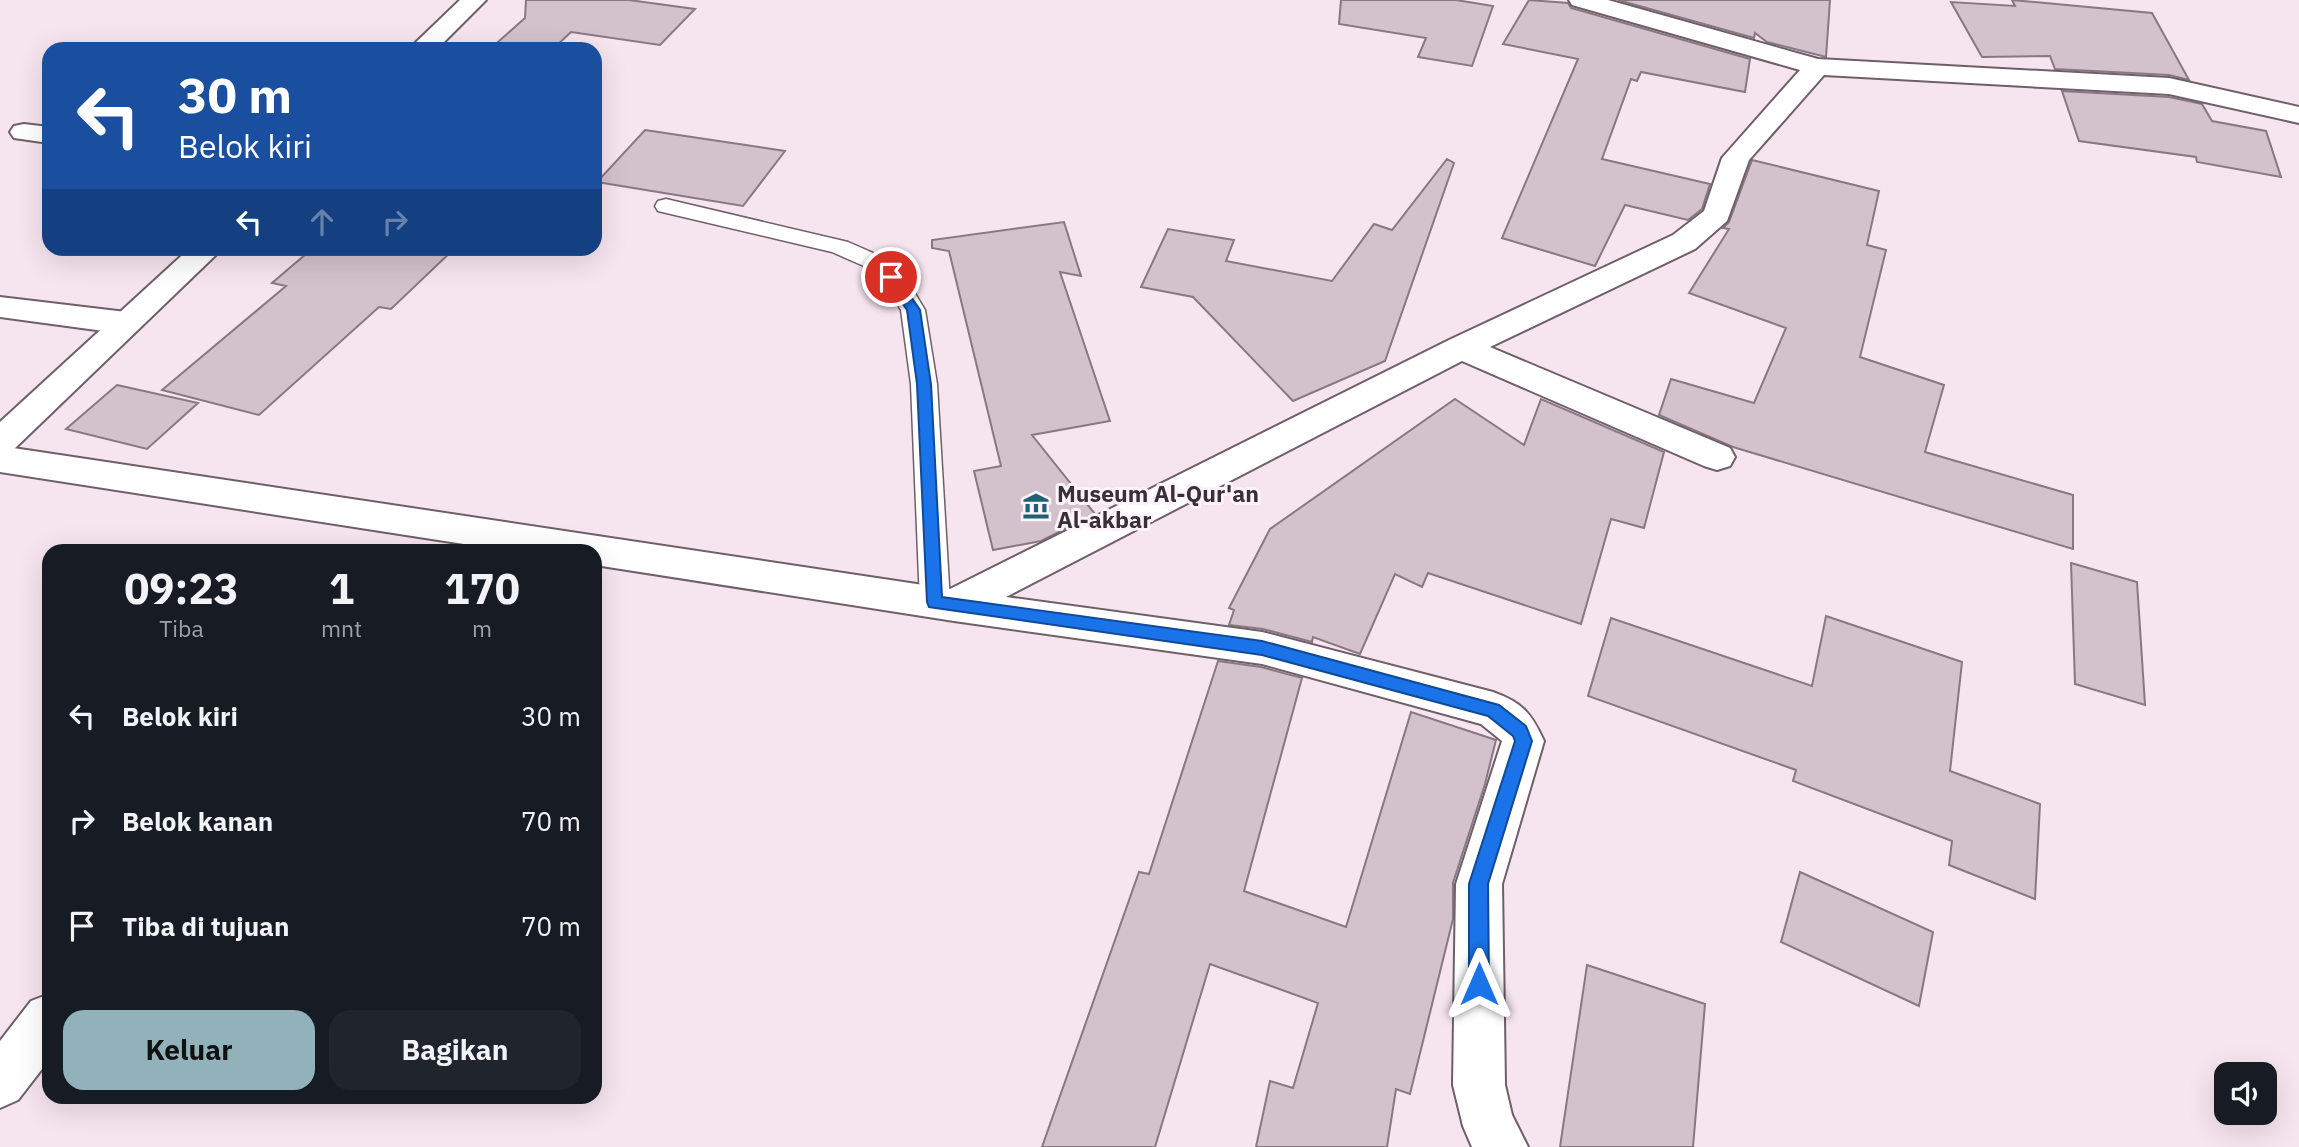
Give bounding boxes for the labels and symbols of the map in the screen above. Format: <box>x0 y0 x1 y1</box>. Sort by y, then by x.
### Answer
pin <box>861 247 921 307</box>
place label: Museum Al-Qur'an Al-akbar <box>1057 478 1259 534</box>
museum icon: Museum Al-Qur'an Al-akbar <box>1021 491 1051 521</box>
position arrow <box>1442 947 1516 1021</box>

